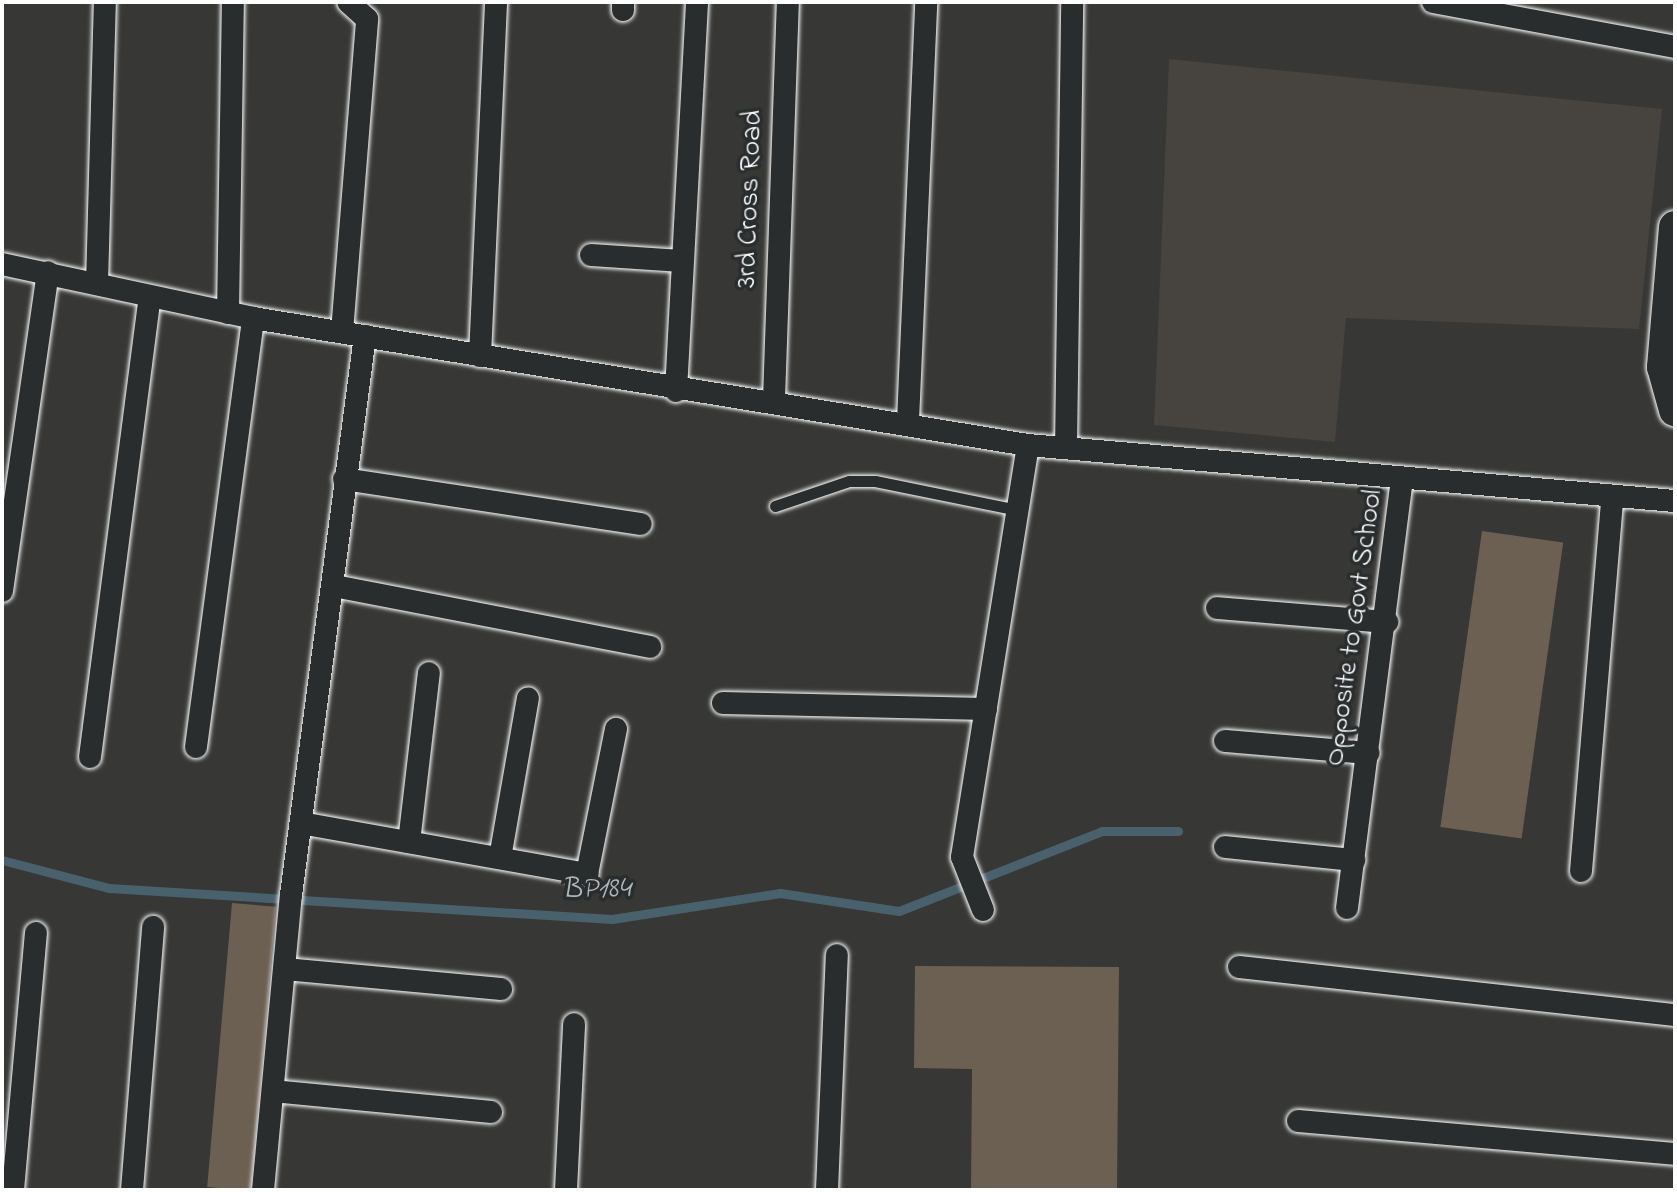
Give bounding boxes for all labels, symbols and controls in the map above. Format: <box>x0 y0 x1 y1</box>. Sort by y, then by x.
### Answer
street label: 3rd Cross Road <box>731 109 771 289</box>
street label: Opposite to Govt School <box>1319 488 1391 768</box>
water label: BP184 <box>561 871 631 909</box>

